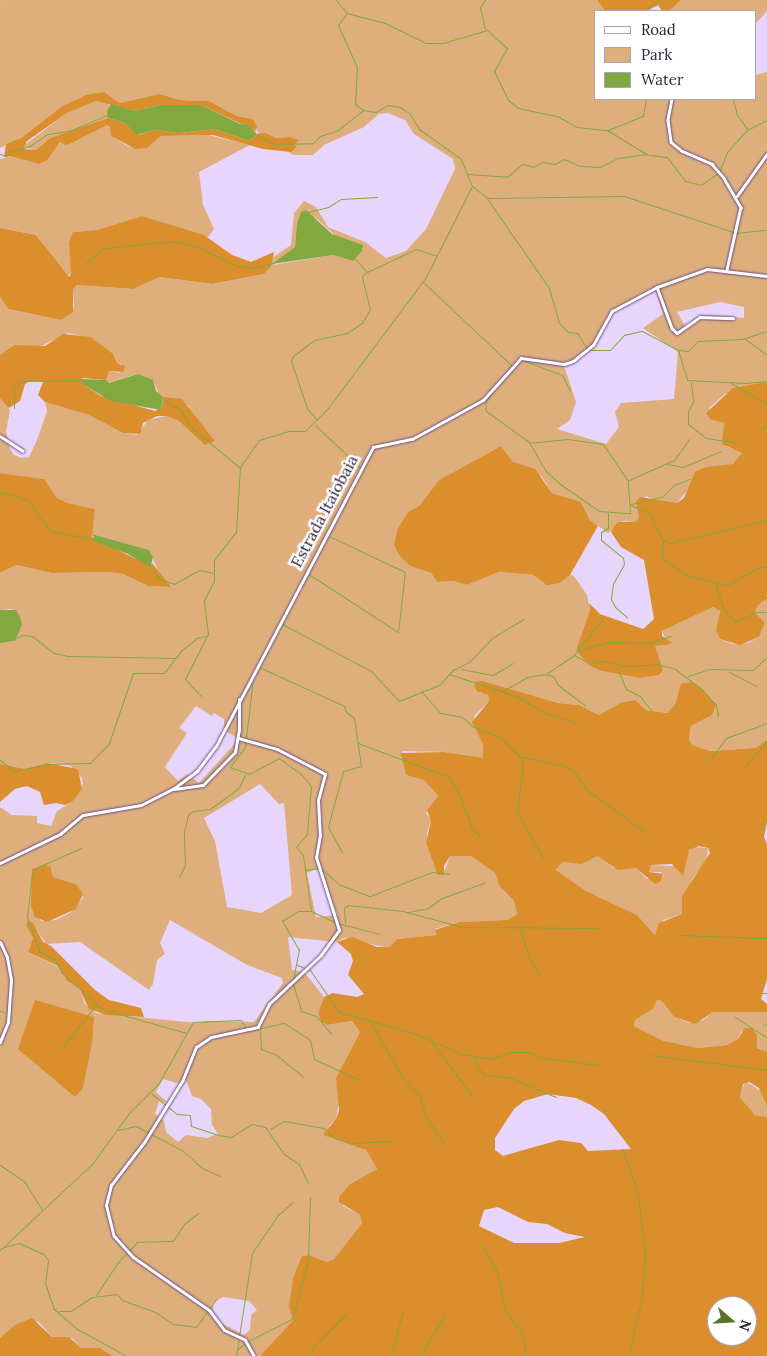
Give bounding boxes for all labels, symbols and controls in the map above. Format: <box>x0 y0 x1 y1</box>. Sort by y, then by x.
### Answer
legend <box>594 10 757 100</box>
text: Road <box>641 20 676 39</box>
text: Park <box>641 45 672 64</box>
text: Water <box>641 70 683 89</box>
street label: Estrada Itaiobaia <box>286 452 362 570</box>
north arrow <box>707 1296 757 1346</box>
text: N <box>735 1318 756 1334</box>

